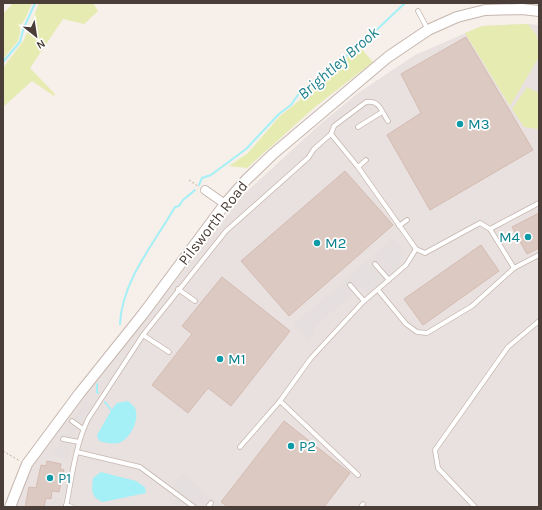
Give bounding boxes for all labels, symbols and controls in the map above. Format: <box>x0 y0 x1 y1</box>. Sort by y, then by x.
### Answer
north arrow <box>16 16 56 56</box>
water label: Brightley Brook <box>294 22 383 103</box>
text: N <box>34 37 47 52</box>
place label: M3 <box>468 115 490 133</box>
marker: M3 <box>455 119 465 129</box>
street label: Pilsworth Road <box>174 177 252 269</box>
place label: M4 <box>499 228 521 246</box>
marker: M4 <box>523 232 533 242</box>
place label: M2 <box>325 234 346 252</box>
marker: M2 <box>312 238 322 248</box>
place label: M1 <box>228 350 246 368</box>
marker: M1 <box>215 354 225 364</box>
place label: P2 <box>299 437 316 455</box>
marker: P2 <box>286 441 296 451</box>
place label: P1 <box>58 469 71 487</box>
marker: P1 <box>45 473 55 483</box>

